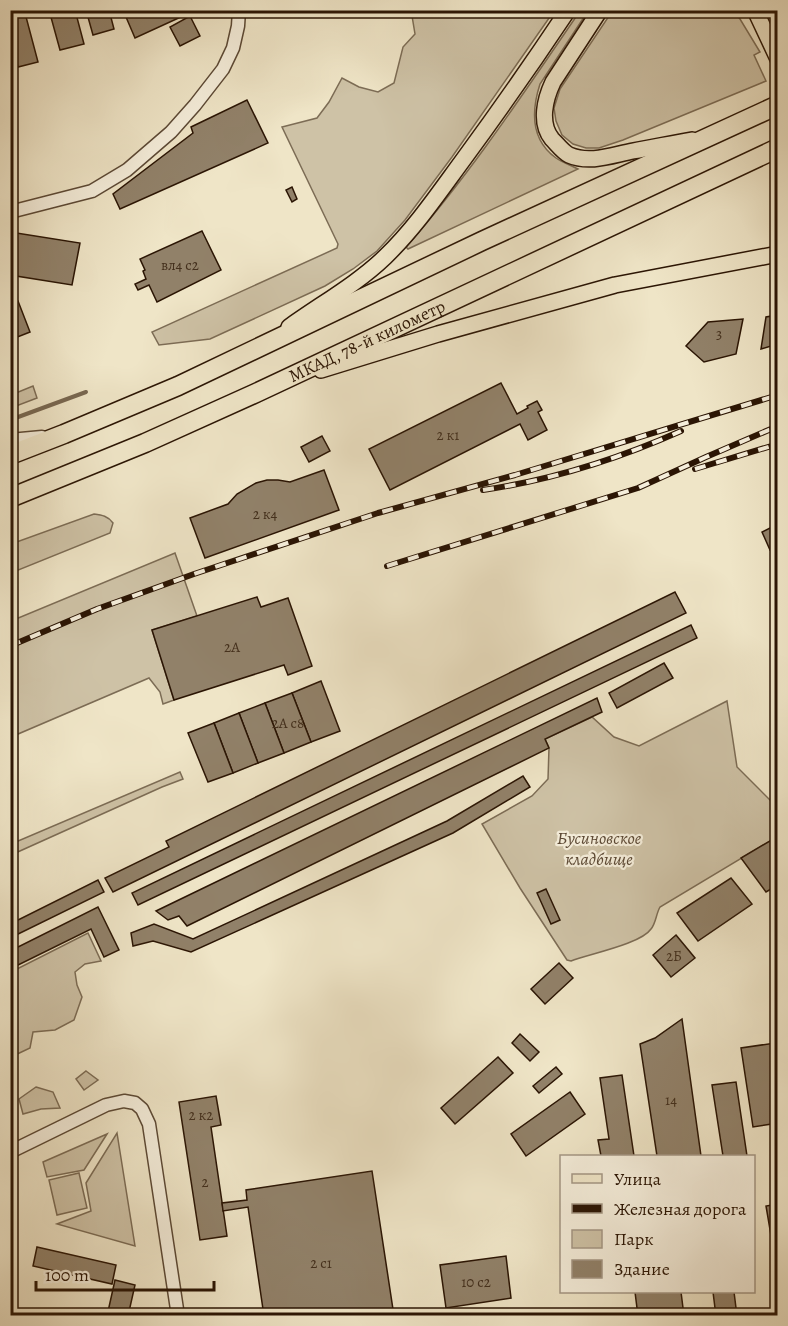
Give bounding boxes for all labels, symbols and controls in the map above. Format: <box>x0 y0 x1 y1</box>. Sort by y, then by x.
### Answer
house number: вл4 с2 <box>161 255 199 275</box>
street label: МКАД, 78-й километр <box>285 294 449 388</box>
house number: 3 <box>716 324 722 344</box>
house number: 2 к1 <box>436 425 460 445</box>
house number: 2 к4 <box>253 504 278 524</box>
house number: 2А <box>224 637 240 657</box>
house number: 2А с8 <box>272 713 304 733</box>
park label: Бусиновское кладбище <box>557 826 642 871</box>
house number: 2Б <box>666 946 682 966</box>
house number: 14 <box>665 1090 677 1110</box>
house number: 2 к2 <box>188 1105 214 1125</box>
legend <box>560 1155 755 1293</box>
text: Улица <box>614 1167 662 1191</box>
house number: 2 <box>201 1172 209 1192</box>
text: Железная дорога <box>614 1197 747 1221</box>
text: Парк <box>614 1227 654 1251</box>
house number: 2 с1 <box>310 1253 332 1273</box>
scale bar <box>36 1254 214 1292</box>
text: Здание <box>614 1257 670 1281</box>
text: 100 m <box>45 1263 89 1287</box>
house number: 10 с2 <box>461 1272 491 1292</box>

